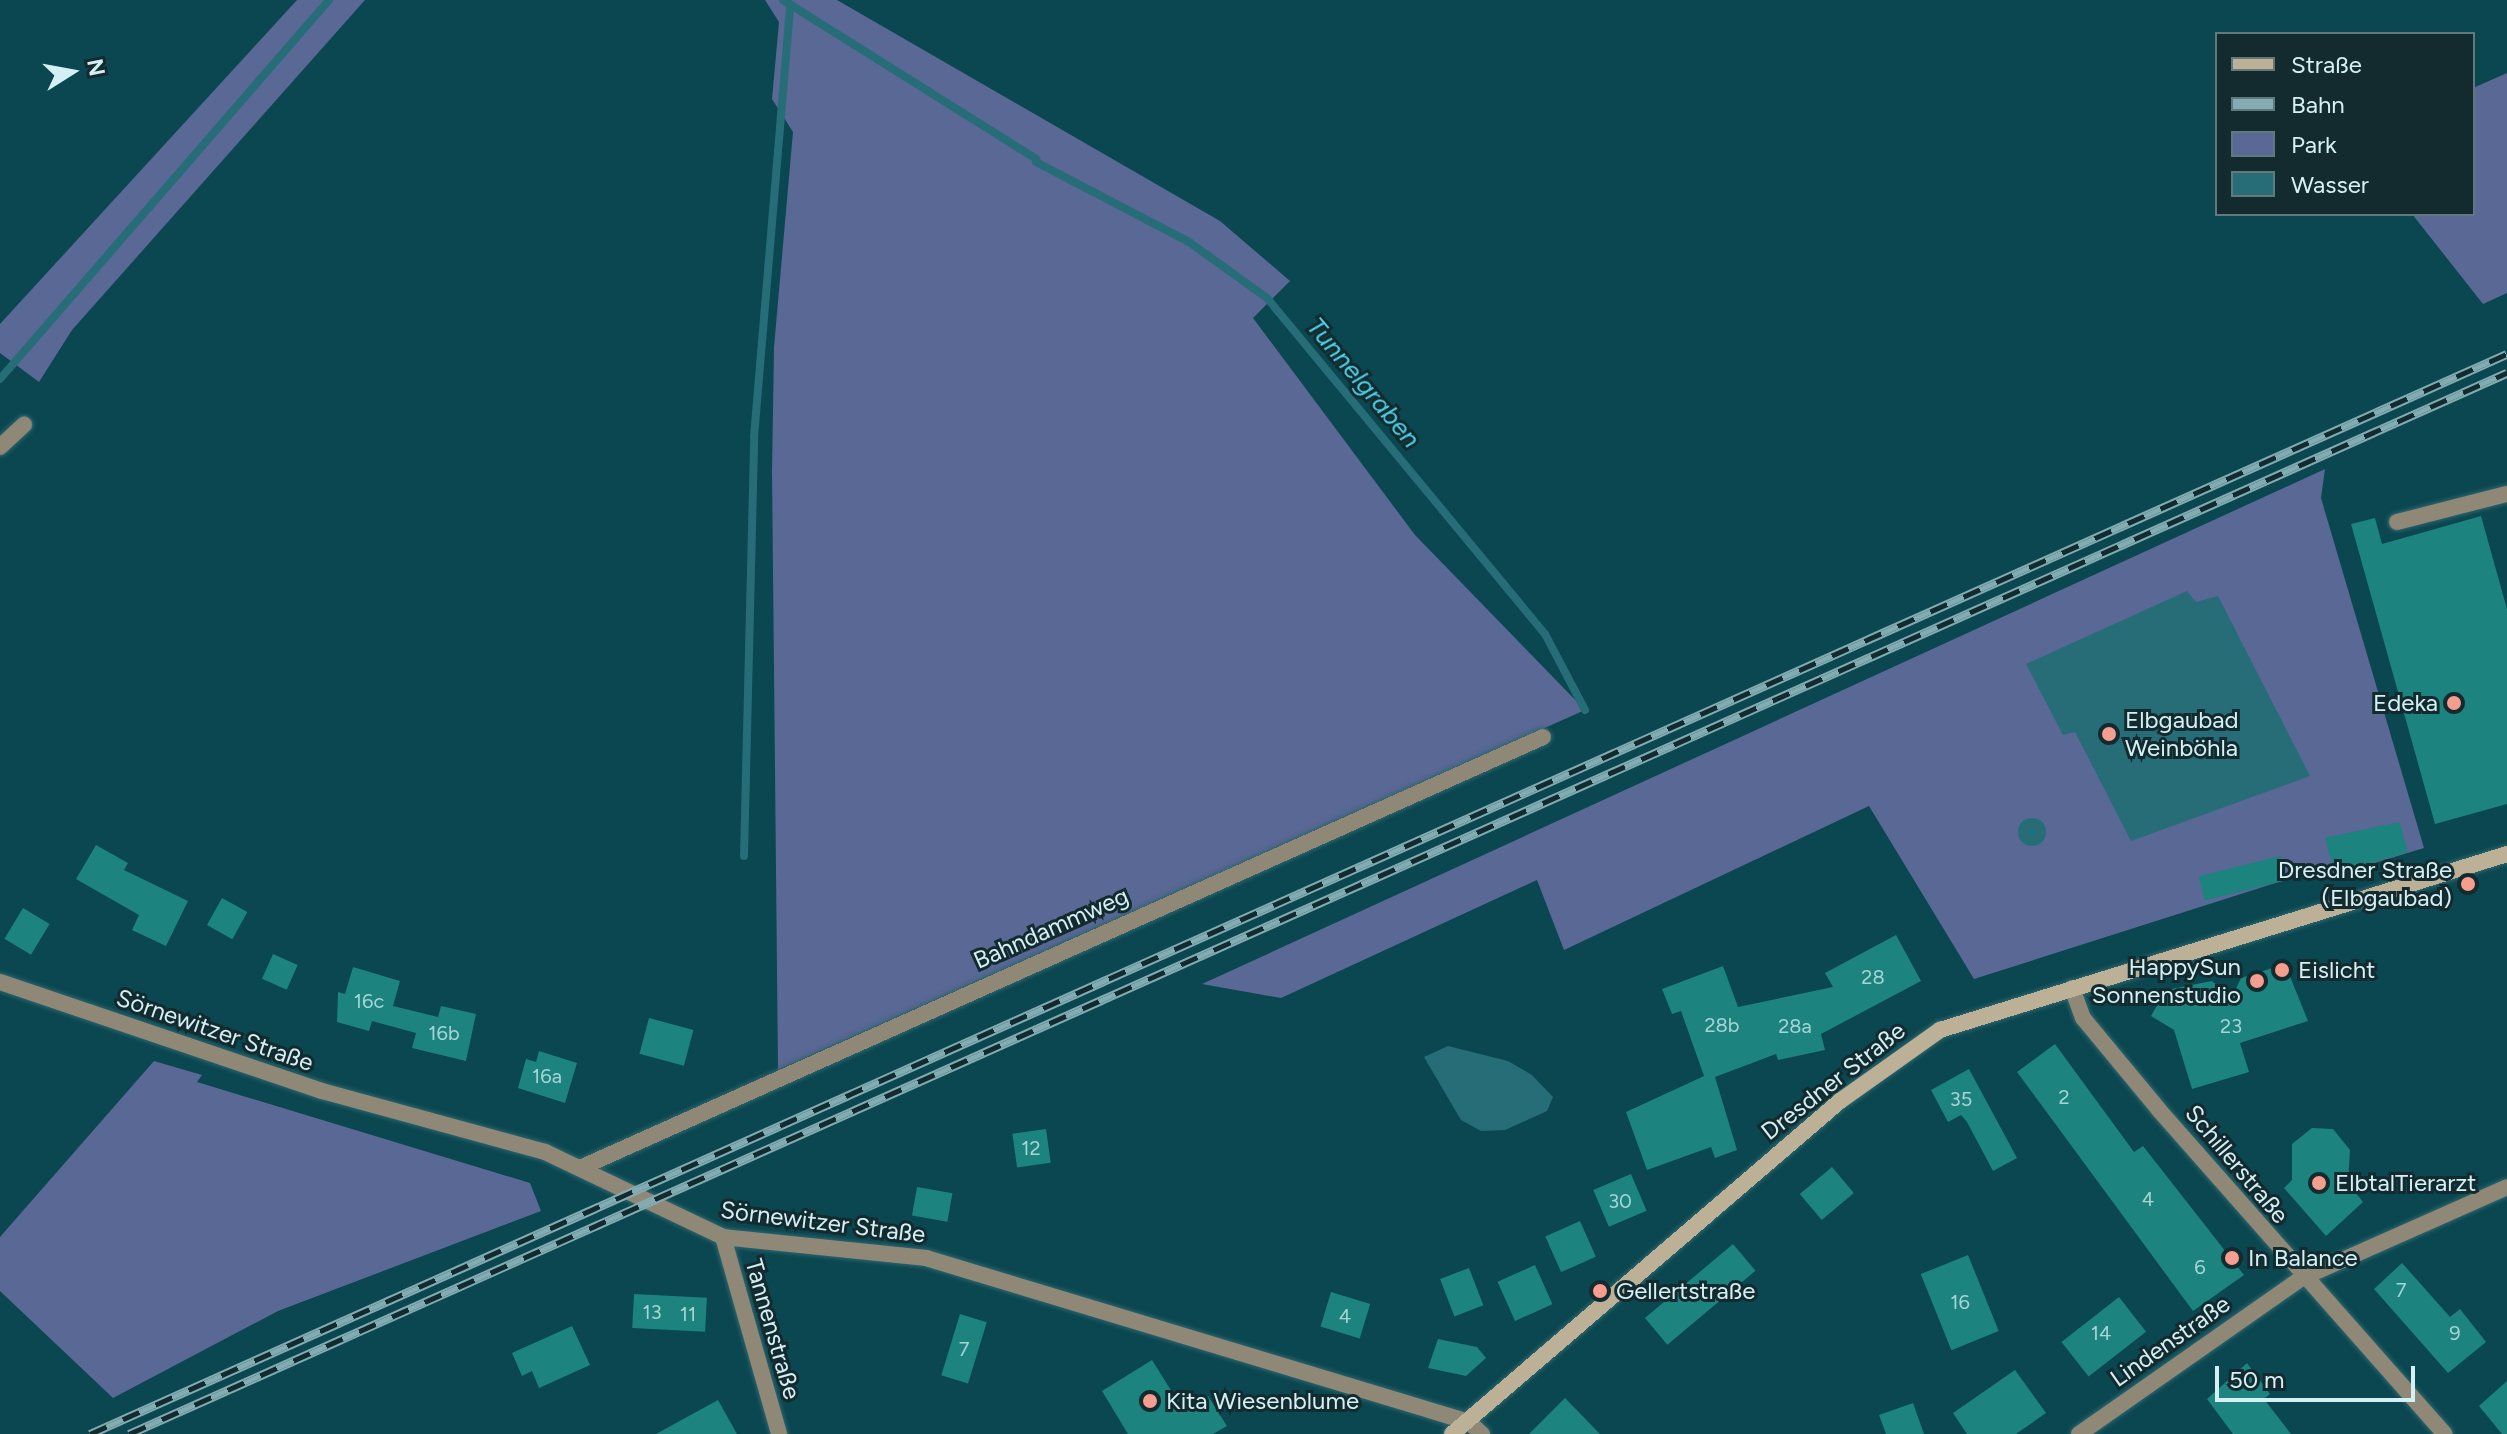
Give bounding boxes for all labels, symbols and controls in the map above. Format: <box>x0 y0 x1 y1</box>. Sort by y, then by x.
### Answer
north arrow <box>32 32 112 112</box>
legend <box>2215 32 2475 216</box>
text: Straße <box>2291 50 2362 79</box>
text: N <box>81 56 111 78</box>
text: Bahn <box>2291 90 2345 119</box>
text: Park <box>2291 130 2337 159</box>
text: Wasser <box>2291 170 2369 199</box>
water label: Tunnelgraben <box>1300 312 1426 454</box>
place label: Edeka <box>2373 689 2438 717</box>
marker: Edeka <box>2445 694 2463 712</box>
place label: Elbgaubad Weinböhla <box>2125 706 2239 762</box>
marker: Elbgaubad Weinböhla <box>2100 725 2118 743</box>
place label: Dresdner Straße (Elbgaubad) <box>2278 856 2452 912</box>
marker: Dresdner Straße (Elbgaubad) <box>2459 875 2477 893</box>
street label: Bahndammweg <box>969 881 1133 975</box>
place label: HappySun Sonnenstudio <box>2092 953 2241 1009</box>
place label: Eislicht <box>2298 956 2375 984</box>
marker: Eislicht <box>2273 961 2291 979</box>
house number: 28 <box>1861 965 1885 989</box>
marker: HappySun Sonnenstudio <box>2248 972 2266 990</box>
street label: Sörnewitzer Straße <box>113 983 317 1077</box>
house number: 16c <box>354 989 384 1013</box>
house number: 28b <box>1704 1013 1740 1037</box>
house number: 28a <box>1778 1014 1812 1038</box>
house number: 23 <box>2220 1014 2242 1038</box>
street label: Dresdner Straße <box>1755 1016 1911 1146</box>
house number: 16b <box>428 1021 460 1045</box>
house number: 16a <box>532 1064 562 1088</box>
house number: 2 <box>2058 1085 2070 1109</box>
house number: 35 <box>1950 1087 1972 1111</box>
street label: Schillerstraße <box>2179 1099 2295 1229</box>
house number: 12 <box>1021 1136 1041 1160</box>
place label: ElbtalTierarzt <box>2335 1169 2476 1197</box>
marker: ElbtalTierarzt <box>2310 1174 2328 1192</box>
house number: 4 <box>2142 1187 2154 1211</box>
house number: 30 <box>1608 1189 1632 1213</box>
street label: Sörnewitzer Straße <box>719 1195 927 1249</box>
place label: In Balance <box>2248 1244 2358 1272</box>
marker: In Balance <box>2223 1249 2241 1267</box>
house number: 6 <box>2194 1255 2206 1279</box>
street label: Tannenstraße <box>739 1256 807 1402</box>
place label: Gellertstraße <box>1616 1277 1755 1305</box>
house number: 7 <box>2396 1278 2406 1302</box>
marker: Gellertstraße <box>1591 1282 1609 1300</box>
street label: Lindenstraße <box>2105 1289 2235 1393</box>
house number: 16 <box>1950 1290 1970 1314</box>
house number: 13 <box>642 1300 662 1324</box>
house number: 11 <box>680 1302 696 1326</box>
house number: 4 <box>1339 1304 1351 1328</box>
house number: 14 <box>2091 1321 2111 1345</box>
house number: 9 <box>2449 1321 2461 1345</box>
house number: 7 <box>959 1337 969 1361</box>
scale bar <box>2219 1350 2419 1400</box>
text: 50 m <box>2229 1365 2285 1394</box>
place label: Kita Wiesenblume <box>1166 1387 1359 1415</box>
marker: Kita Wiesenblume <box>1141 1392 1159 1410</box>

